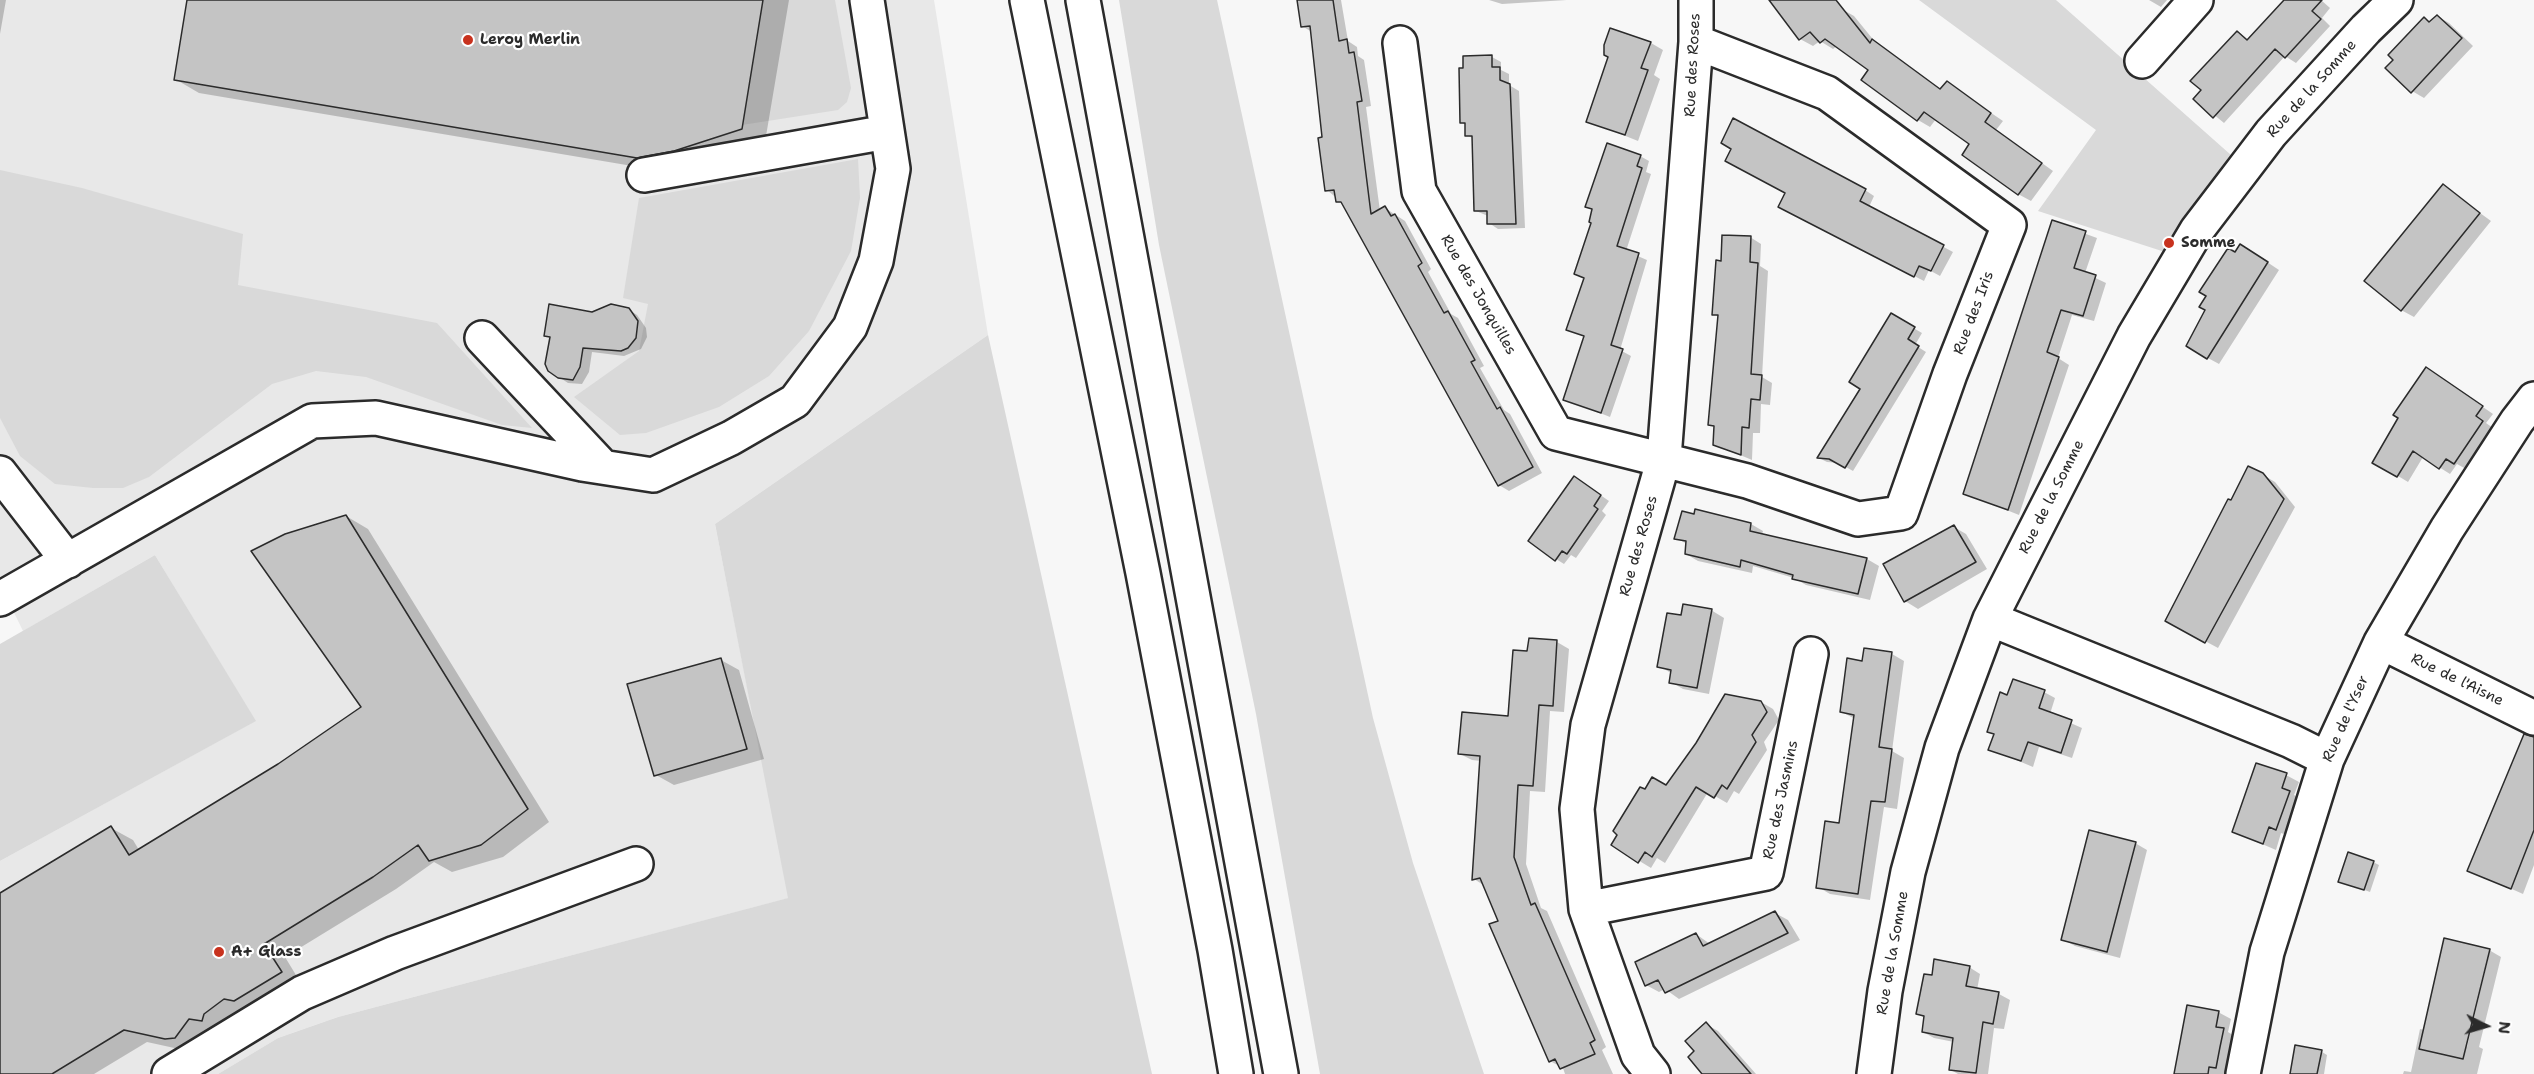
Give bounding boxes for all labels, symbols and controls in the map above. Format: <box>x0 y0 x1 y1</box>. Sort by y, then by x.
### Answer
street label: Rue des Roses <box>1681 13 1705 117</box>
place label: Leroy Merlin <box>480 31 580 49</box>
marker: Leroy Merlin <box>461 33 475 47</box>
street label: Rue de la Somme <box>2263 36 2361 142</box>
street label: Rue des Jonquilles <box>1436 232 1520 358</box>
place label: Somme <box>2181 234 2236 252</box>
marker: Somme <box>2162 236 2176 250</box>
street label: Rue des Iris <box>1950 269 1998 357</box>
street label: Rue de la Somme <box>2016 437 2088 557</box>
street label: Rue des Roses <box>1616 493 1662 599</box>
street label: Rue de l'Aisne <box>2408 650 2506 710</box>
street label: Rue de l'Yser <box>2319 673 2373 765</box>
street label: Rue des Jasmins <box>1760 739 1802 861</box>
street label: Rue de la Somme <box>1873 890 1913 1016</box>
place label: A+ Glass <box>231 943 301 961</box>
marker: A+ Glass <box>212 945 226 959</box>
north arrow <box>2456 996 2516 1056</box>
text: N <box>2493 1020 2515 1035</box>

